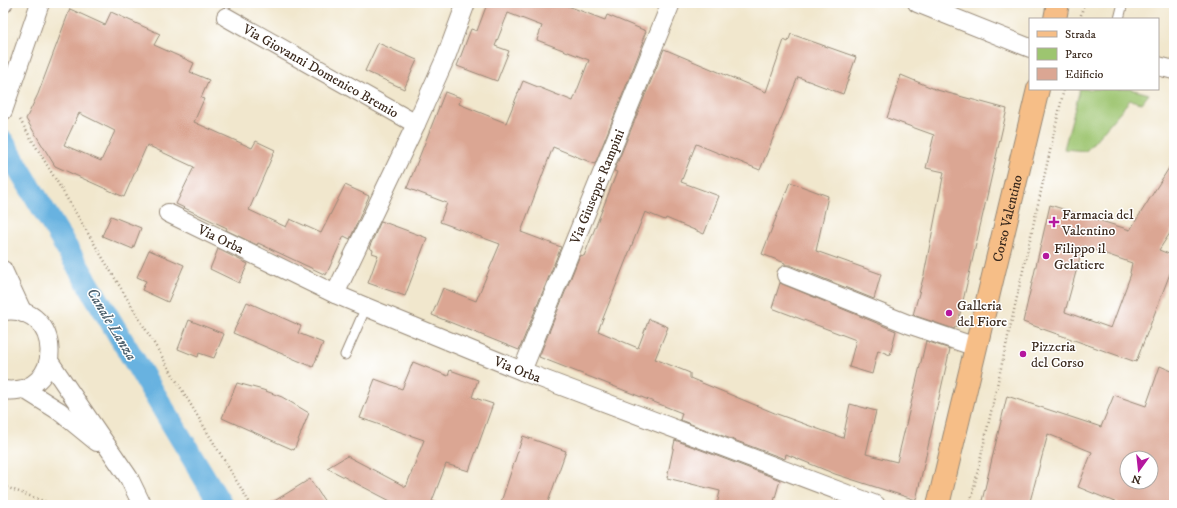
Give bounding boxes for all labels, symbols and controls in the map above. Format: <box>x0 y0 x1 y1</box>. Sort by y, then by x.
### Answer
legend <box>1029 18 1159 90</box>
street label: Via Giovanni Domenico Bremio <box>238 20 402 122</box>
text: Strada <box>1065 27 1097 42</box>
text: Parco <box>1065 47 1093 62</box>
text: Edificio <box>1065 67 1104 82</box>
street label: Via Giuseppe Rampini <box>566 127 629 248</box>
street label: Corso Valentino <box>989 173 1027 264</box>
place label: Farmacia del Valentino <box>1061 206 1134 240</box>
marker: Farmacia del Valentino <box>1049 217 1059 227</box>
street label: Via Orba <box>194 220 247 258</box>
place label: Filippo il Gelatiere <box>1054 240 1106 274</box>
marker: Filippo il Gelatiere <box>1041 251 1051 261</box>
water label: Canale Lanza <box>82 284 141 364</box>
place label: Galleria del Fiore <box>957 297 1007 331</box>
marker: Galleria del Fiore <box>944 308 954 318</box>
place label: Pizzeria del Corso <box>1031 338 1084 372</box>
marker: Pizzeria del Corso <box>1018 349 1028 359</box>
street label: Via Orba <box>490 352 543 387</box>
north arrow <box>1119 450 1159 490</box>
text: N <box>1130 471 1143 487</box>

